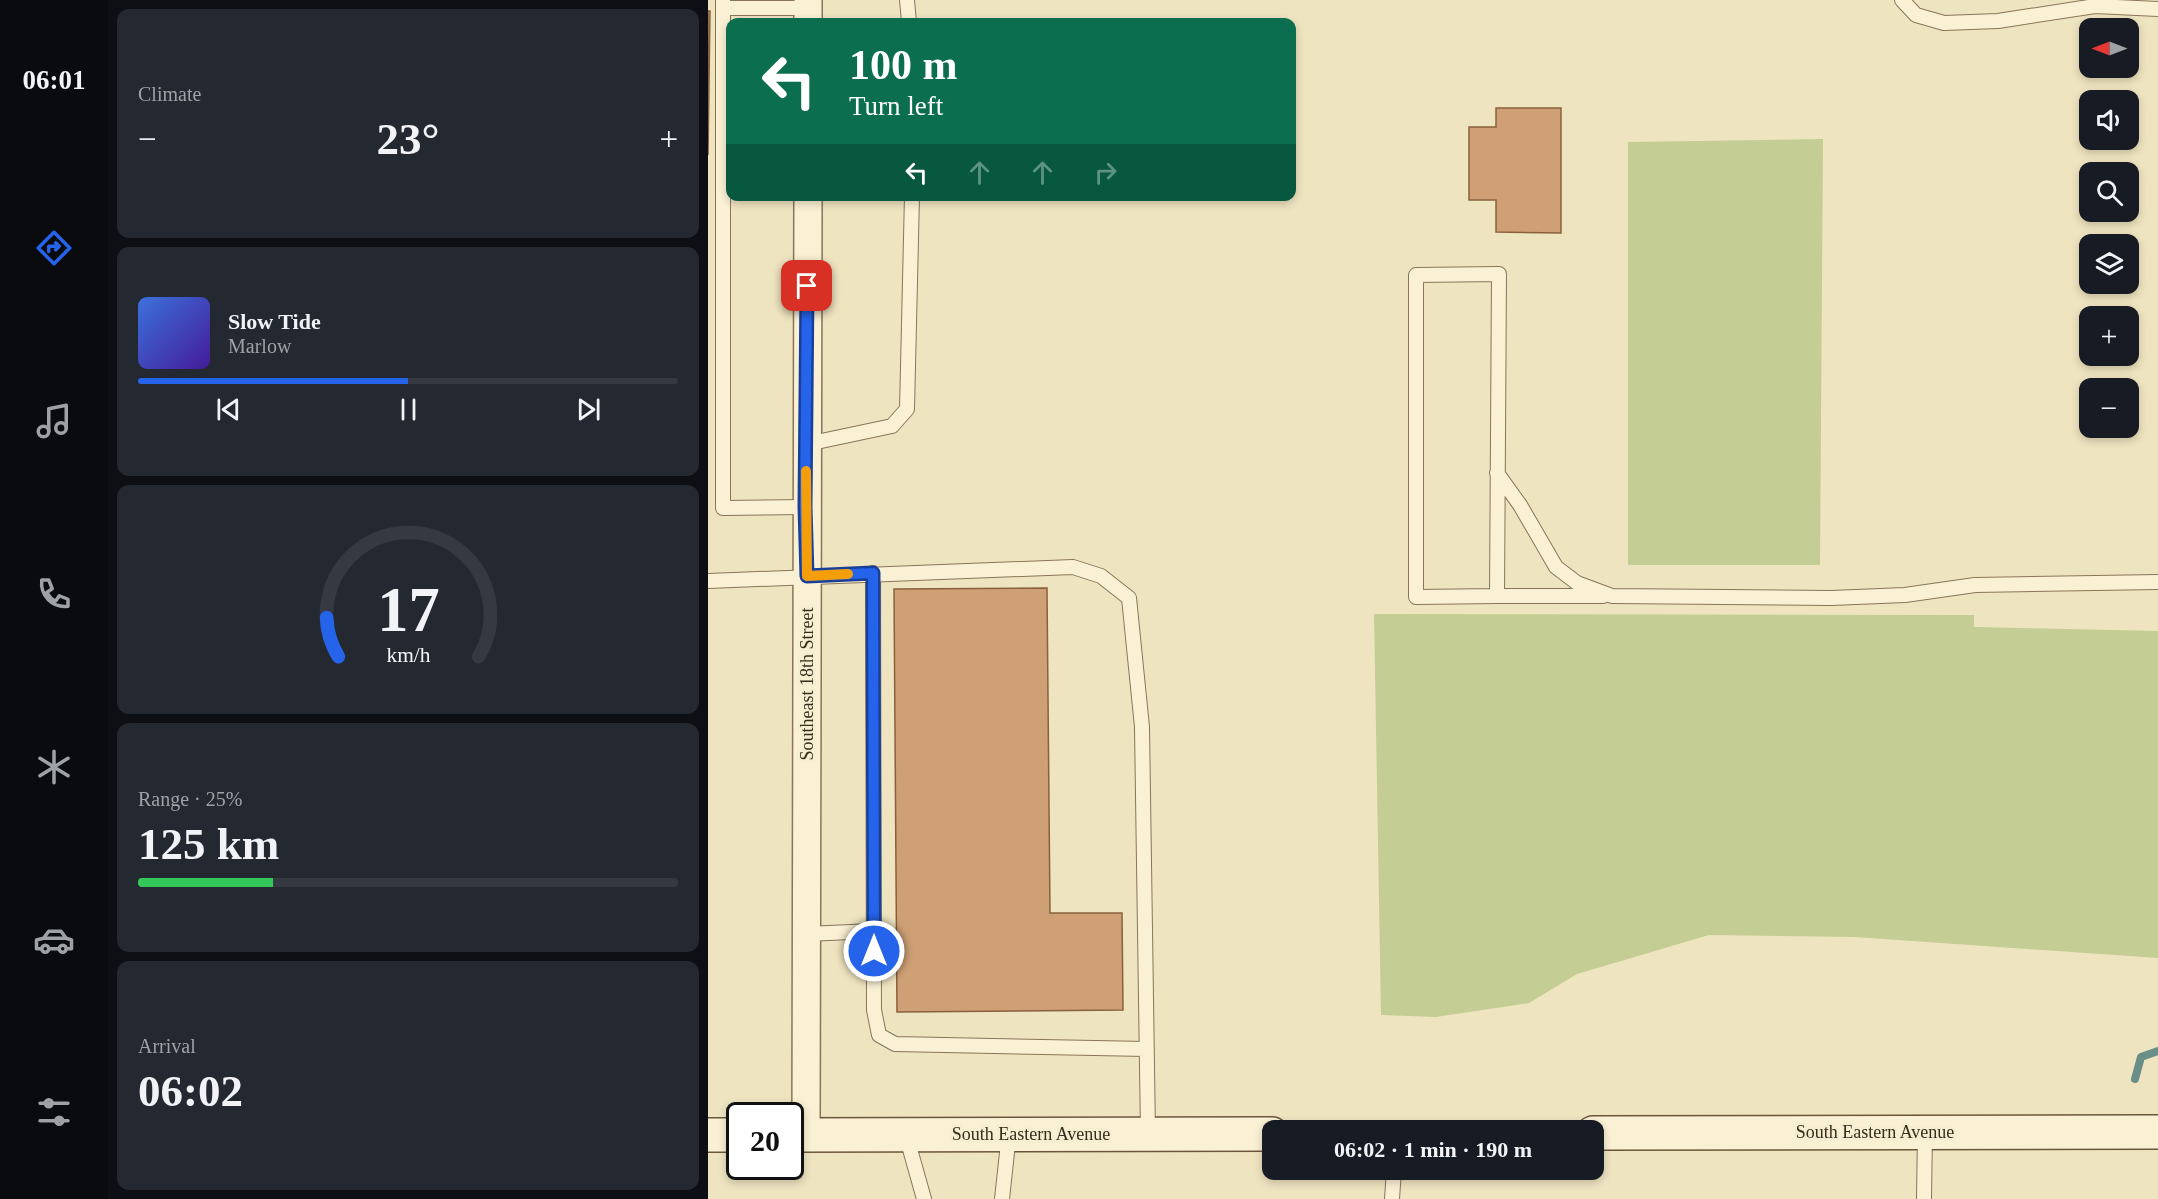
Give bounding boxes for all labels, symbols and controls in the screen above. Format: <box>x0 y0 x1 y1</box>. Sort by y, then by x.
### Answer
north arrow <box>2079 18 2139 78</box>
map controls <box>2079 18 2139 438</box>
icon: left <box>750 42 828 120</box>
text: 100 m <box>849 42 958 88</box>
text: 06:01 <box>23 65 86 95</box>
text: Climate <box>138 83 201 105</box>
button: sound <box>2079 90 2139 150</box>
text: Turn left <box>849 91 943 121</box>
text: 23° <box>377 114 440 164</box>
text: − <box>138 121 157 157</box>
text: + <box>659 121 678 157</box>
icon: left <box>900 156 933 189</box>
icon: ahead <box>963 156 996 189</box>
icon: ahead <box>1026 156 1059 189</box>
icon: right <box>1089 156 1122 189</box>
button: search <box>2079 162 2139 222</box>
icon: directions <box>33 227 75 269</box>
button: layers <box>2079 234 2139 294</box>
pin <box>781 260 832 311</box>
icon: arrive <box>790 269 823 302</box>
button: + <box>2079 306 2139 366</box>
text: Slow Tide <box>228 309 321 334</box>
text: Marlow <box>228 335 291 357</box>
button: − <box>2079 378 2139 438</box>
icon: previous <box>212 393 245 426</box>
icon: pause <box>392 393 425 426</box>
icon: next <box>572 393 605 426</box>
icon: music <box>33 400 75 442</box>
icon: phone <box>33 573 75 615</box>
text: 17 <box>377 575 439 644</box>
street label: Southeast 18th Street <box>797 608 817 760</box>
text: km/h <box>386 643 430 667</box>
icon: climate <box>33 746 75 788</box>
text: Range · 25% <box>138 788 242 810</box>
text: 125 km <box>138 819 279 869</box>
icon: car <box>33 919 75 961</box>
position arrow <box>842 919 906 983</box>
text: Arrival <box>138 1035 196 1057</box>
text: 06:02 <box>138 1066 243 1116</box>
icon: filters <box>33 1091 75 1133</box>
speed limit sign: 20 <box>726 1102 804 1180</box>
street label: South Eastern Avenue <box>1796 1122 1954 1142</box>
street label: South Eastern Avenue <box>952 1124 1110 1144</box>
text: 06:02 · 1 min · 190 m <box>1334 1137 1532 1162</box>

